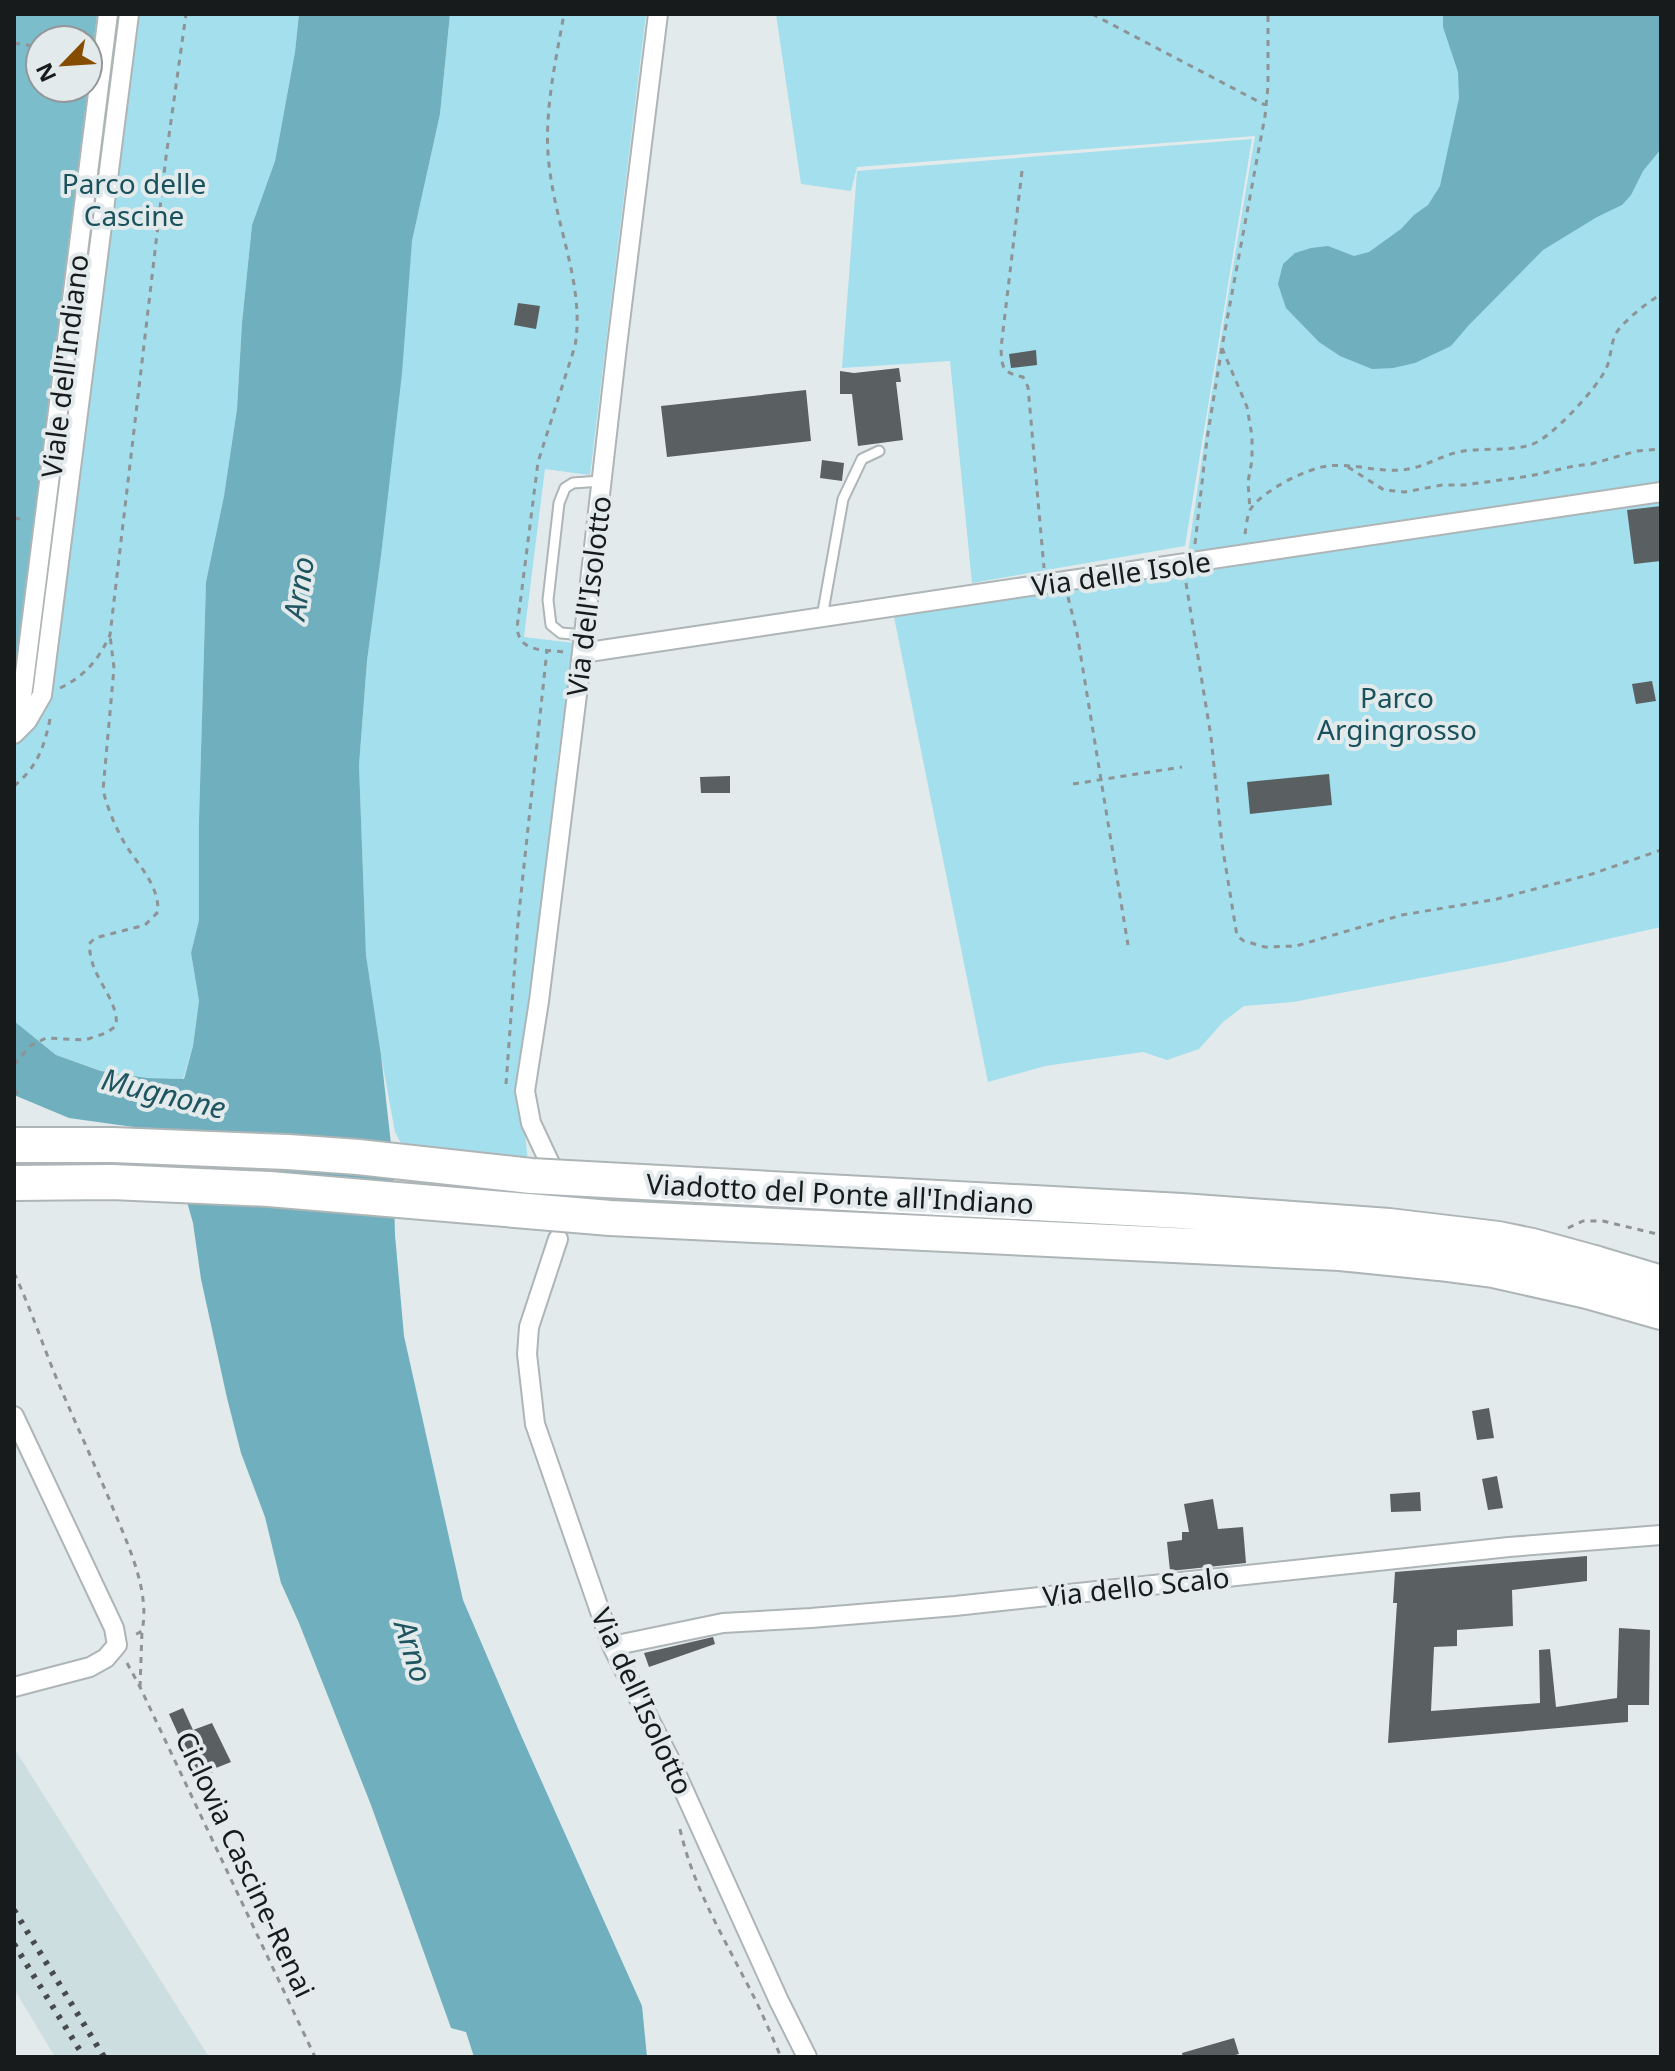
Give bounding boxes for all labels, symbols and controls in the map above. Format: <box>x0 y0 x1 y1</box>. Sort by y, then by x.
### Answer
north arrow <box>24 24 104 104</box>
text: N <box>28 58 62 87</box>
park label: Parco delle Cascine <box>62 164 206 234</box>
street label: Viale dell'Indiano <box>31 252 97 480</box>
street label: Via dell'Isolotto <box>557 493 619 699</box>
street label: Via delle Isole <box>1029 542 1213 604</box>
water label: Arno <box>273 554 323 624</box>
park label: Parco Argingrosso <box>1317 678 1477 748</box>
water label: Mugnone <box>98 1058 230 1128</box>
street label: Viadotto del Ponte all'Indiano <box>645 1164 1035 1222</box>
street label: Via dello Scalo <box>1041 1557 1231 1615</box>
street label: Via dell'Isolotto <box>583 1601 703 1801</box>
water label: Arno <box>385 1613 443 1687</box>
street label: Ciclovia Cascine-Renai <box>168 1725 324 2003</box>

